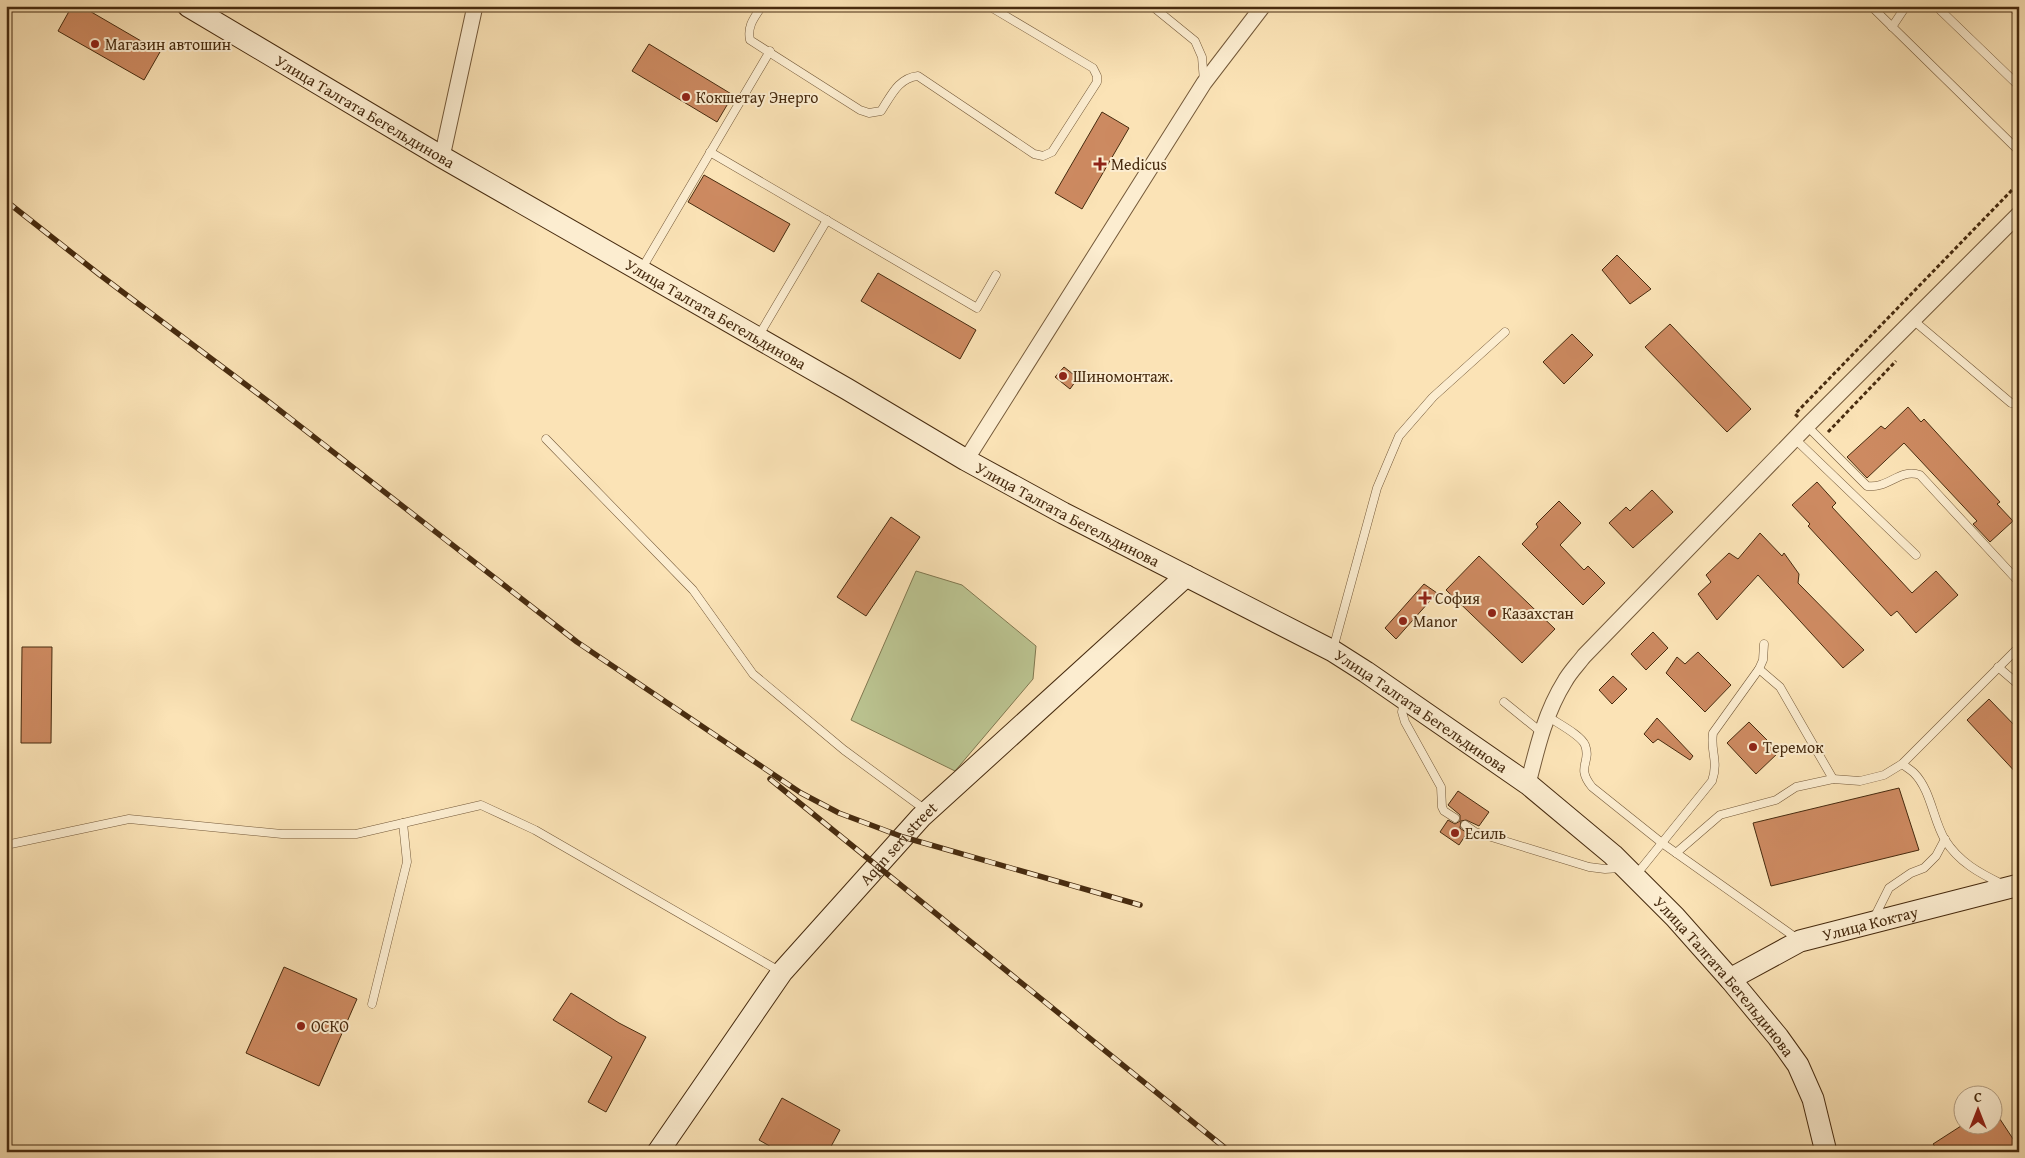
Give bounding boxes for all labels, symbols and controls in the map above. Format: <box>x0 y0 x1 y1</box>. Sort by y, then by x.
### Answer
place label: Магазин автошин <box>105 32 231 56</box>
marker: Магазин автошин <box>89 38 101 50</box>
street label: Улица Талгата Бегельдинова <box>271 48 460 174</box>
place label: Кокшетау Энерго <box>696 85 819 109</box>
marker: Кокшетау Энерго <box>680 91 692 103</box>
place label: Medicus <box>1111 152 1167 176</box>
marker: Medicus <box>1093 157 1107 171</box>
street label: Улица Талгата Бегельдинова <box>621 252 811 375</box>
place label: Шиномонтаж. <box>1073 364 1173 388</box>
marker: Шиномонтаж. <box>1057 370 1069 382</box>
street label: Улица Талгата Бегельдинова <box>971 455 1164 573</box>
place label: София <box>1435 586 1480 610</box>
marker: София <box>1419 592 1431 604</box>
place label: Казахстан <box>1502 601 1574 625</box>
marker: Казахстан <box>1486 607 1498 619</box>
place label: Manor <box>1413 609 1458 633</box>
marker: Manor <box>1397 615 1409 627</box>
street label: Улица Талгата Бегельдинова <box>1330 643 1513 779</box>
place label: Теремок <box>1763 735 1824 759</box>
marker: Теремок <box>1747 741 1759 753</box>
street label: Aqan seri street <box>854 796 943 890</box>
place label: Есиль <box>1465 821 1507 845</box>
marker: Есиль <box>1449 827 1461 839</box>
street label: Улица Талгата Бегельдинова <box>1648 890 1800 1062</box>
street label: Улица Коктау <box>1820 899 1921 947</box>
place label: ОСКО <box>311 1014 349 1038</box>
marker: ОСКО <box>295 1020 307 1032</box>
north arrow <box>1952 1086 2002 1136</box>
text: С <box>1974 1087 1982 1107</box>

